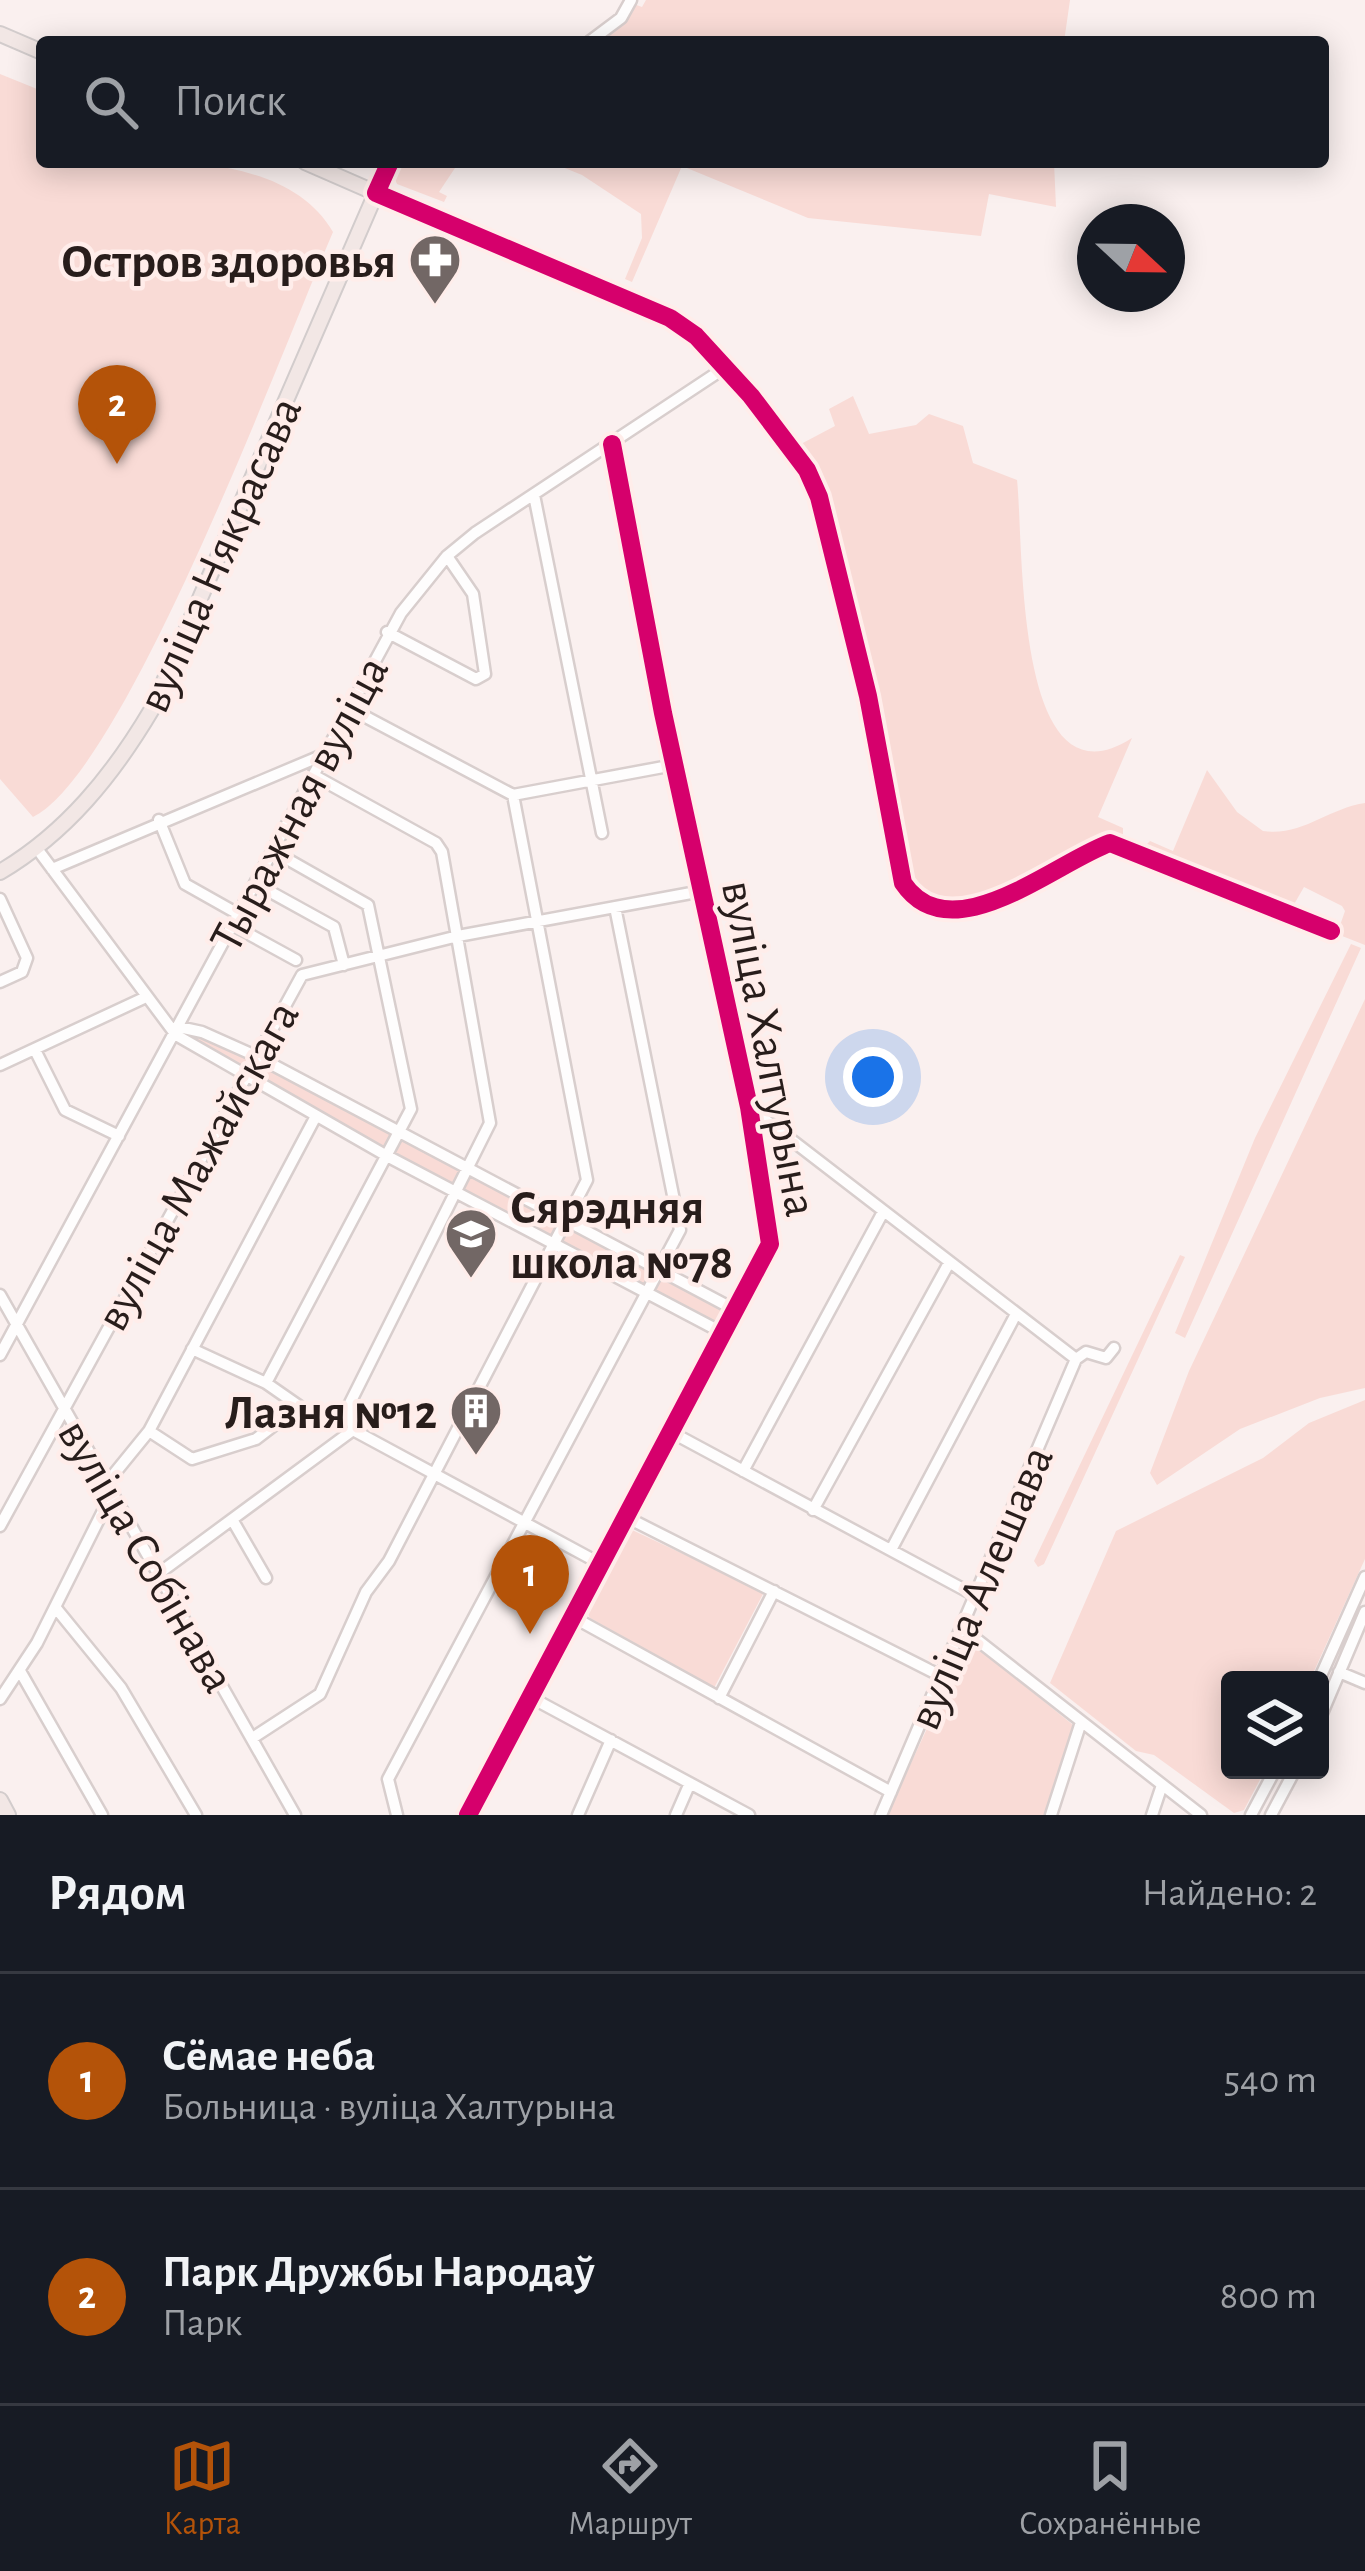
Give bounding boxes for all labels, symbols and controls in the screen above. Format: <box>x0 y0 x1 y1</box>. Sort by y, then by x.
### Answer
search box <box>36 36 1329 168</box>
icon: search <box>78 69 144 135</box>
text: Поиск <box>174 79 286 124</box>
north arrow <box>1077 204 1185 312</box>
pharmacy icon: Остров здоровья <box>407 232 463 306</box>
place label: Остров здоровья <box>61 239 396 287</box>
pin: 2 <box>78 365 156 464</box>
street label: вуліца Някрасава <box>130 391 312 720</box>
street label: Тыражная вуліца <box>203 649 399 960</box>
street label: вуліца Халтурына <box>712 876 824 1221</box>
street label: вуліца Мажайскага <box>88 994 309 1339</box>
your location <box>843 1047 903 1107</box>
place label: Сярэдняя школа №78 <box>510 1185 733 1288</box>
school or university icon: Сярэдняя школа №78 <box>443 1206 499 1280</box>
building icon: Лазня №12 <box>448 1383 504 1457</box>
place label: Лазня №12 <box>225 1390 437 1438</box>
street label: вуліца Собінава <box>48 1412 243 1701</box>
street label: вуліца Алешава <box>900 1439 1063 1737</box>
pin: 1 <box>491 1535 569 1634</box>
map controls <box>1221 1671 1329 1779</box>
button: layers <box>1221 1671 1329 1779</box>
text: Рядом <box>48 1868 187 1919</box>
text: Найдено: 2 <box>1142 1874 1317 1913</box>
text: Сёмае неба <box>162 2034 375 2079</box>
text: 1 <box>80 2061 94 2100</box>
text: 540 m <box>1224 2061 1317 2100</box>
text: Больница · вуліца Халтурына <box>162 2088 616 2127</box>
text: Парк Дружбы Народаў <box>162 2250 595 2295</box>
text: 2 <box>78 2277 96 2316</box>
text: 800 m <box>1220 2277 1317 2316</box>
text: Парк <box>162 2304 242 2343</box>
tab: Карта <box>164 2433 241 2545</box>
tab: Маршрут <box>568 2433 692 2545</box>
tab: Сохранённые <box>1019 2433 1201 2545</box>

